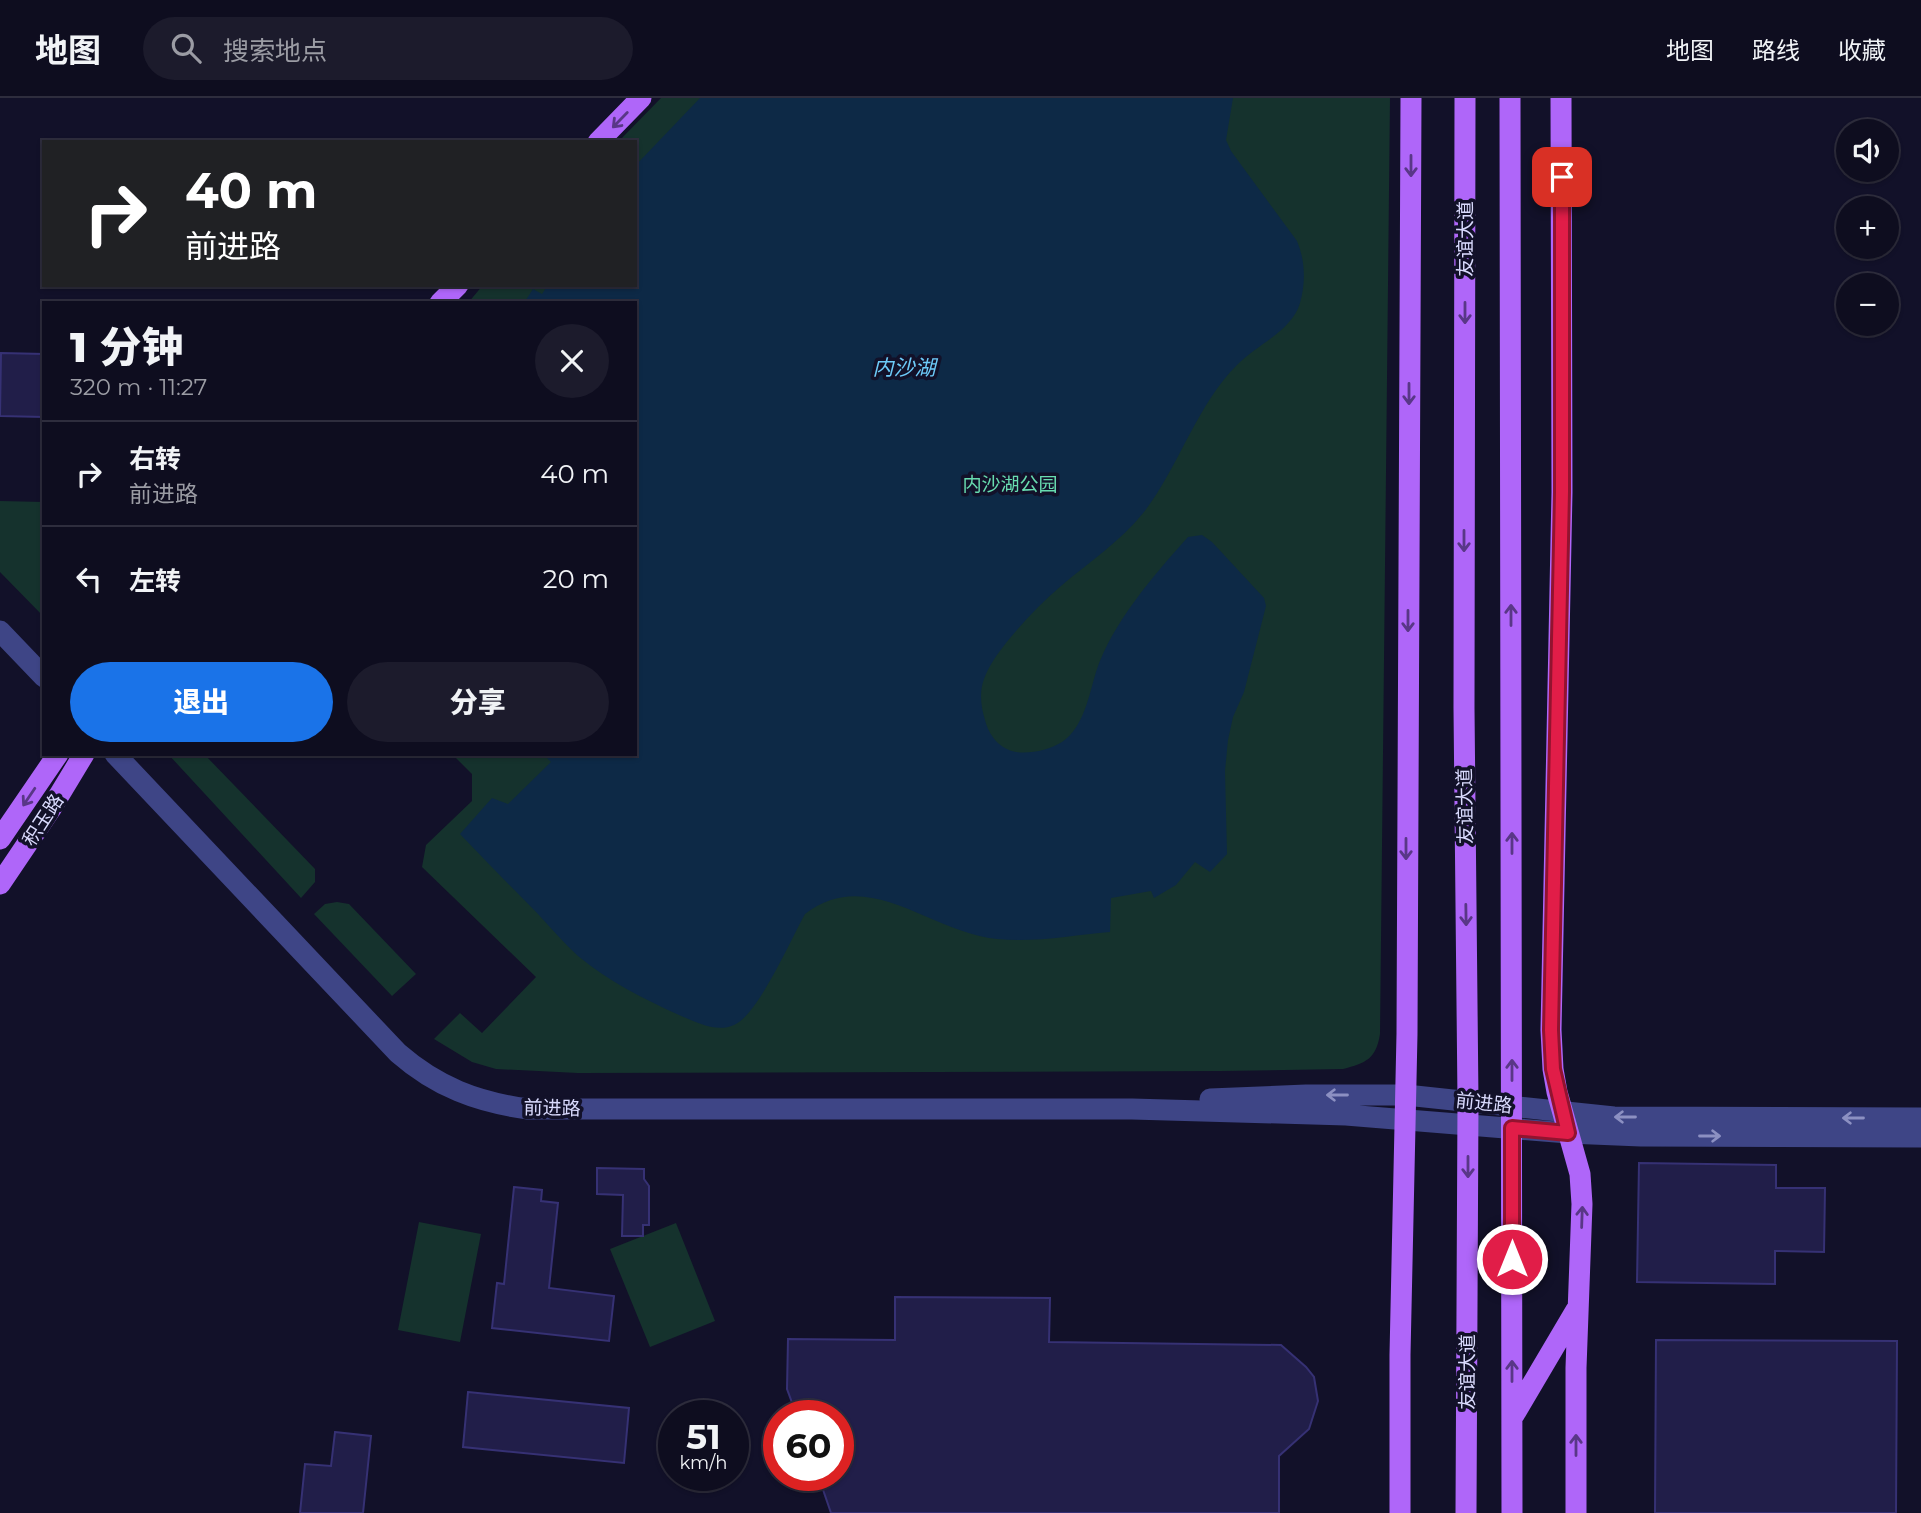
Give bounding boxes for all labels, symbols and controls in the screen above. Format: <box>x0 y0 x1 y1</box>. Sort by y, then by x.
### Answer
search box <box>143 17 633 80</box>
icon: search <box>167 29 205 67</box>
text: 地图 <box>35 30 101 70</box>
text: 搜索地点 <box>223 35 327 67</box>
text: 地图 <box>1666 36 1714 65</box>
text: 路线 <box>1752 36 1800 65</box>
text: 收藏 <box>1838 36 1886 65</box>
one-way arrow <box>611 111 628 128</box>
map controls <box>1836 119 1899 336</box>
button: sound <box>1836 119 1899 182</box>
pin <box>1532 147 1592 207</box>
one-way arrow <box>1404 154 1418 177</box>
icon: arrive <box>1543 158 1581 196</box>
text: 40 m <box>185 161 317 220</box>
icon: right <box>70 168 161 259</box>
button: + <box>1836 196 1899 259</box>
street label: 友谊大道 <box>1454 201 1477 277</box>
text: 前进路 <box>185 227 281 266</box>
button: − <box>1836 273 1899 336</box>
one-way arrow <box>1458 301 1472 324</box>
text: 1 分钟 <box>70 321 183 373</box>
button: close <box>535 324 609 398</box>
water label: 内沙湖 <box>873 355 938 380</box>
text: 320 m · 11:27 <box>70 373 207 401</box>
one-way arrow <box>1402 382 1416 405</box>
text: 右转 <box>129 443 181 475</box>
icon: right <box>70 455 108 493</box>
text: 40 m <box>540 458 609 490</box>
park label: 内沙湖公园 <box>962 473 1058 496</box>
text: 前进路 <box>129 480 198 508</box>
one-way arrow <box>1457 529 1471 552</box>
icon: left <box>70 560 108 598</box>
text: 20 m <box>543 563 609 595</box>
text: 左转 <box>129 565 181 597</box>
one-way arrow <box>1504 604 1518 627</box>
one-way arrow <box>1401 609 1415 632</box>
button: 退出 <box>70 662 333 742</box>
button: 分享 <box>347 662 609 742</box>
street label: 友谊大道 <box>1453 768 1477 844</box>
one-way arrow <box>22 786 36 806</box>
street label: 积玉路 <box>18 790 68 850</box>
one-way arrow <box>1505 832 1519 855</box>
one-way arrow <box>1399 837 1413 860</box>
one-way arrow <box>1459 903 1473 926</box>
one-way arrow <box>1505 1059 1519 1082</box>
one-way arrow <box>1326 1088 1349 1102</box>
street label: 前进路 <box>1454 1089 1514 1117</box>
street label: 前进路 <box>523 1096 581 1120</box>
one-way arrow <box>1614 1111 1637 1124</box>
one-way arrow <box>1842 1111 1865 1125</box>
one-way arrow <box>1698 1129 1721 1143</box>
one-way arrow <box>1461 1155 1475 1178</box>
one-way arrow <box>1575 1206 1588 1229</box>
position arrow <box>1475 1222 1549 1296</box>
street label: 友谊大道 <box>1456 1334 1479 1410</box>
one-way arrow <box>1505 1360 1519 1383</box>
speed limit sign: 60 <box>763 1400 854 1491</box>
text: 51 <box>686 1415 721 1458</box>
one-way arrow <box>1569 1434 1583 1457</box>
text: km/h <box>679 1452 728 1474</box>

